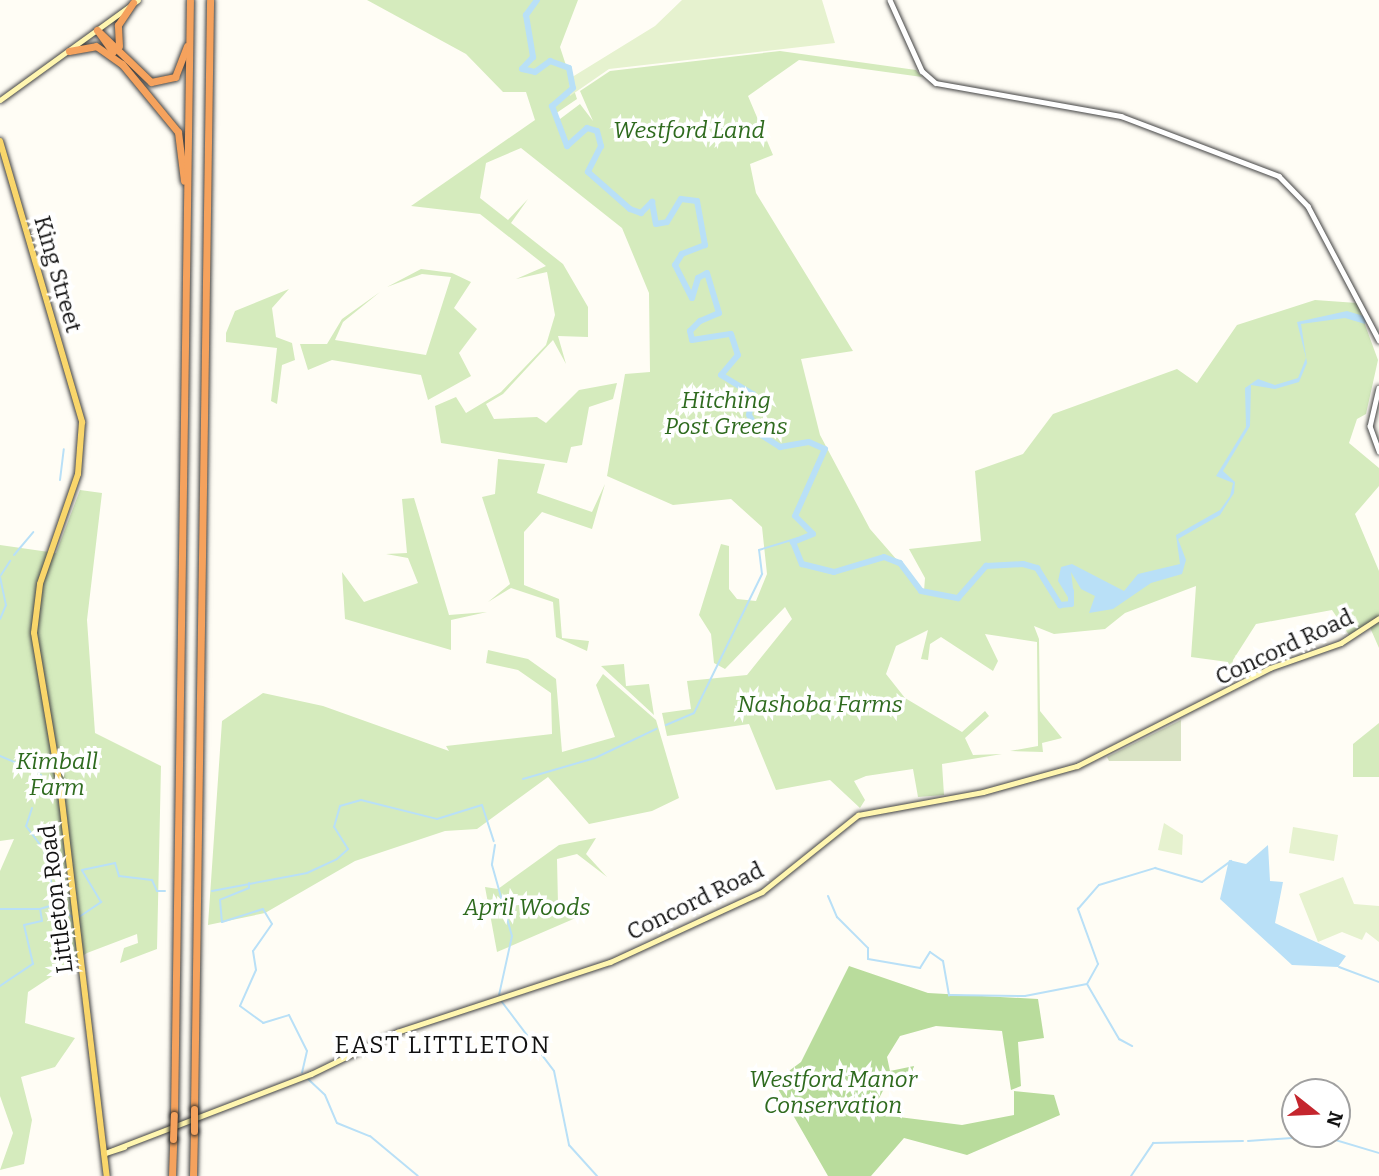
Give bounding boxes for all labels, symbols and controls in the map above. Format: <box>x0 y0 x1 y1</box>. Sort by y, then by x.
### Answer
park label: Westford Land <box>613 116 765 144</box>
street label: King Street <box>28 213 88 335</box>
park label: Hitching Post Greens <box>665 386 787 440</box>
street label: Concord Road <box>1211 603 1357 691</box>
park label: Nashoba Farms <box>737 690 903 718</box>
park label: Kimball Farm <box>16 747 98 801</box>
street label: Littleton Road <box>33 823 79 975</box>
street label: Concord Road <box>622 856 768 946</box>
park label: April Woods <box>464 893 590 921</box>
district label: EAST LITTLETON <box>336 1032 550 1060</box>
park label: Westford Manor Conservation <box>749 1065 917 1119</box>
north arrow <box>1281 1078 1351 1148</box>
text: N <box>1321 1108 1348 1130</box>

